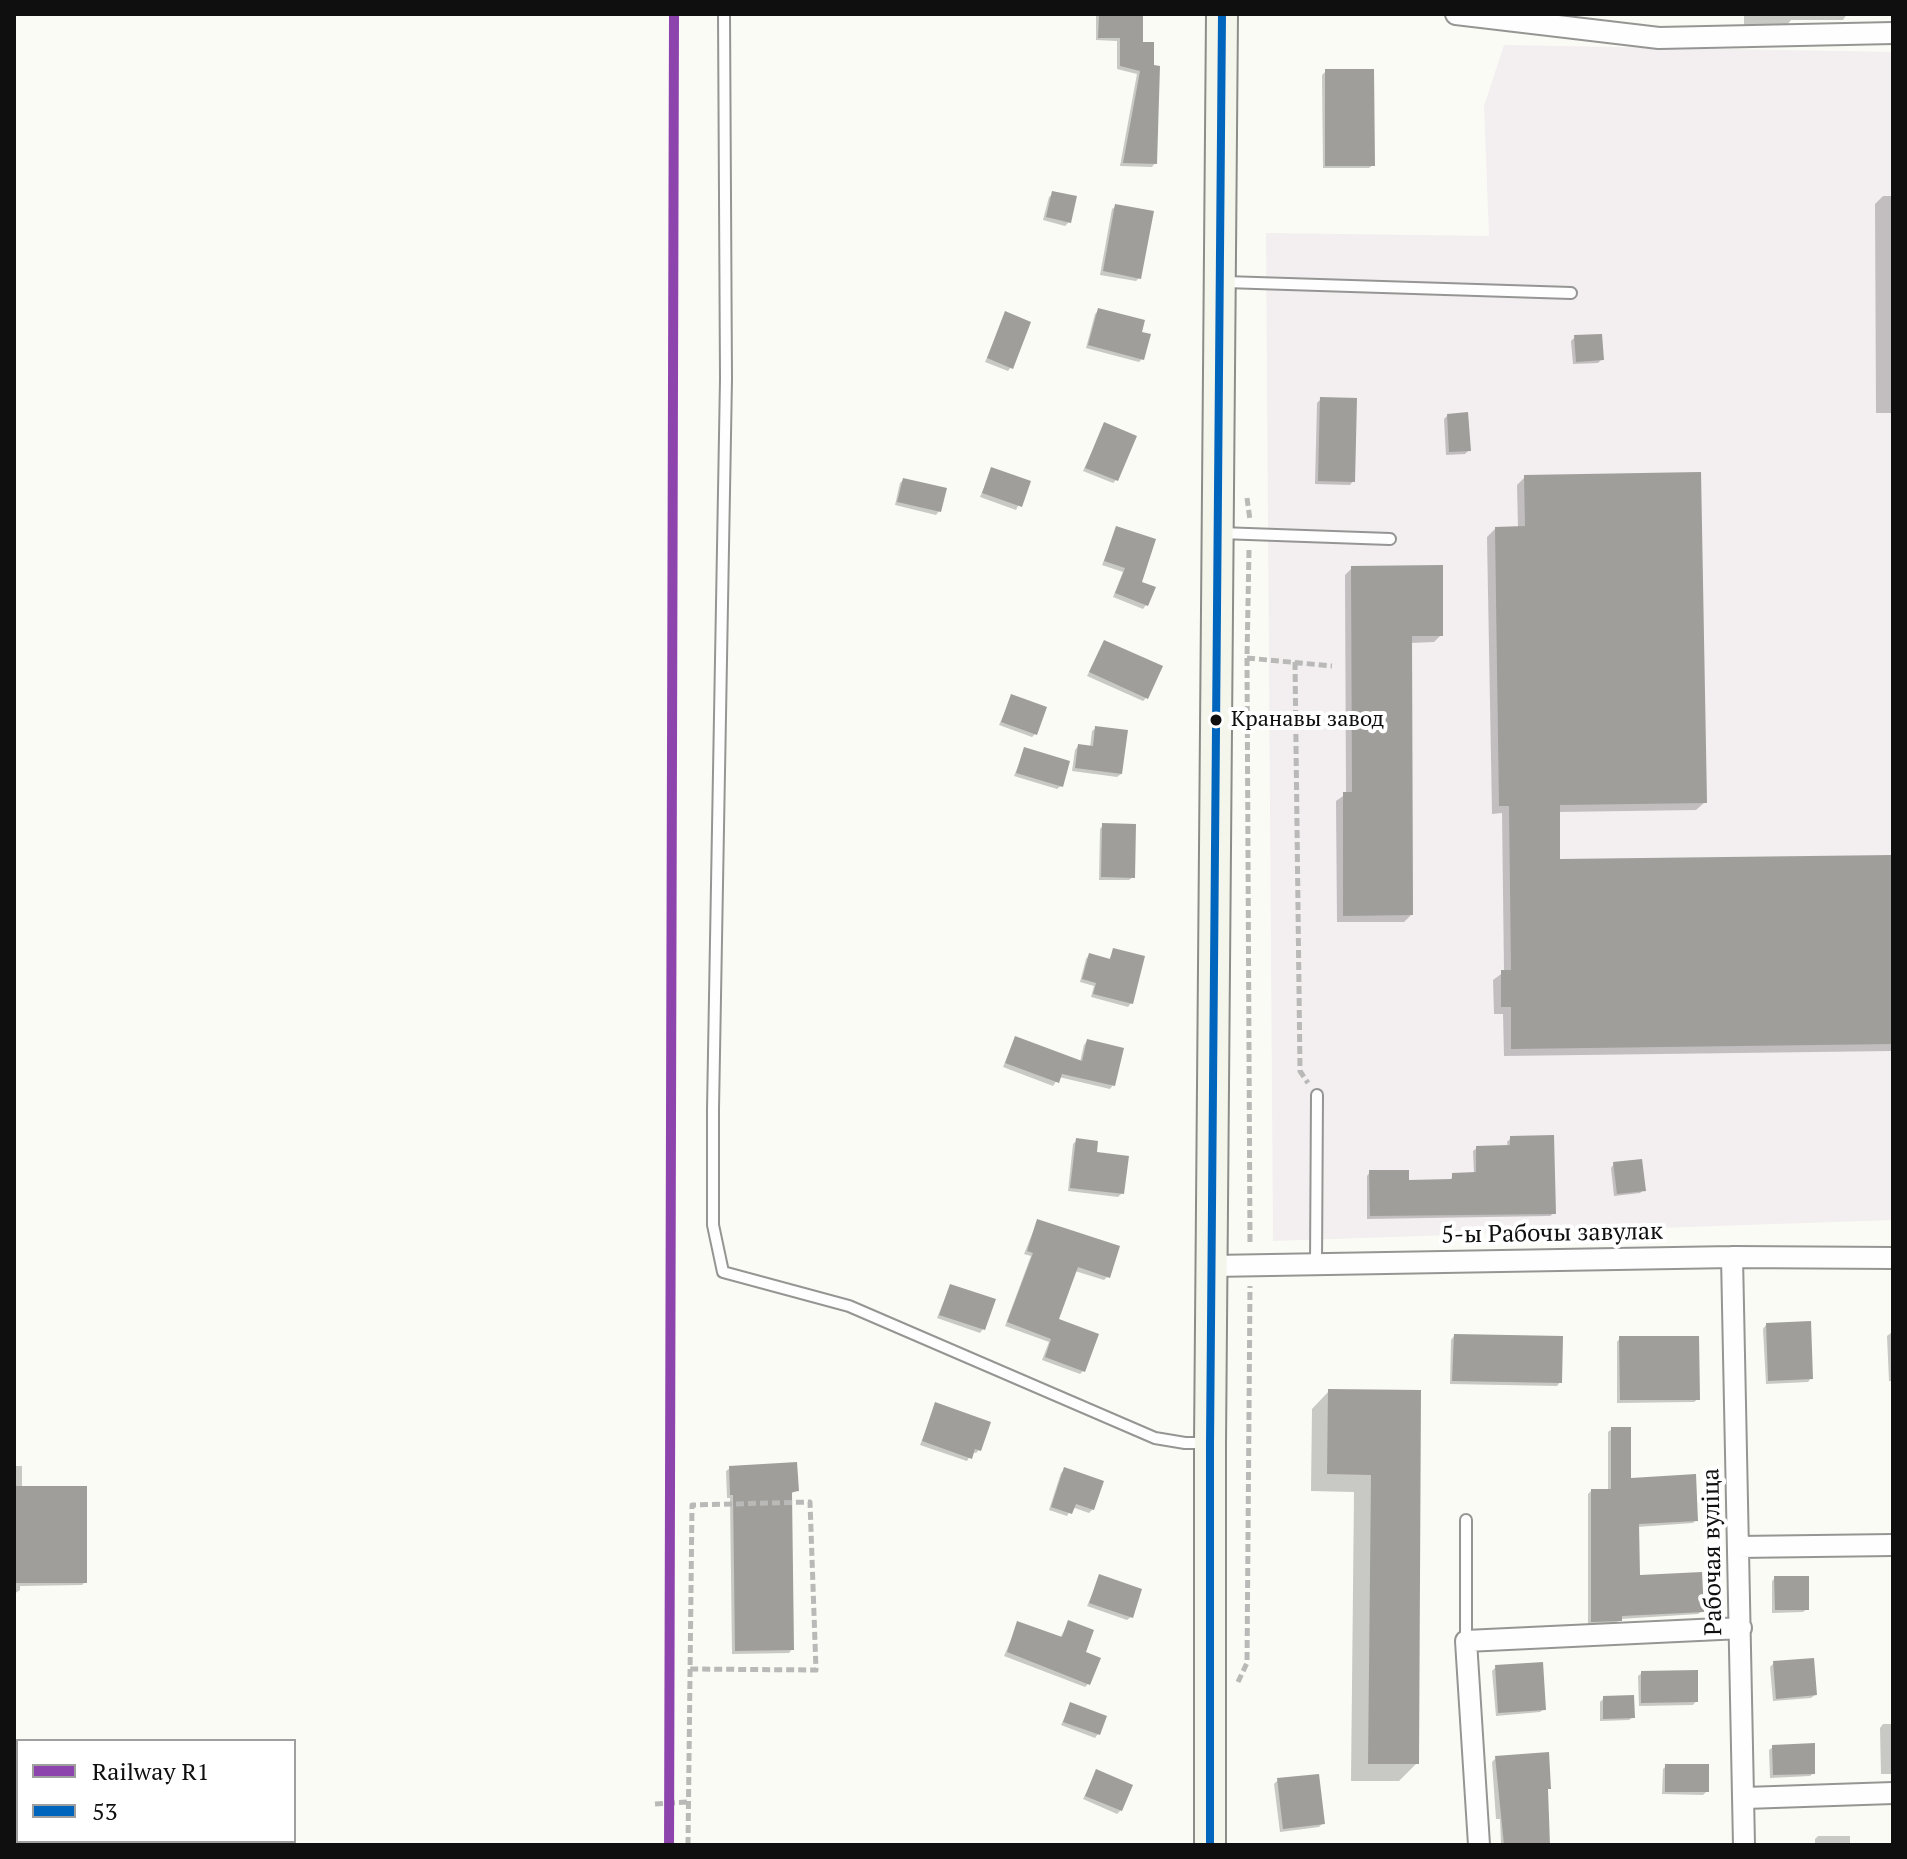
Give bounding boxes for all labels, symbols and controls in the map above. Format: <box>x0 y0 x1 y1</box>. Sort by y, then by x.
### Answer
place label: Кранавы завод <box>1231 707 1384 733</box>
marker: Кранавы завод <box>1208 712 1224 728</box>
street label: 5-ы Рабочы завулак <box>1441 1218 1663 1250</box>
street label: Рабочая вуліца <box>1697 1468 1729 1636</box>
legend <box>16 1739 296 1843</box>
text: Railway R1 <box>92 1755 209 1787</box>
text: 53 <box>92 1795 118 1827</box>

